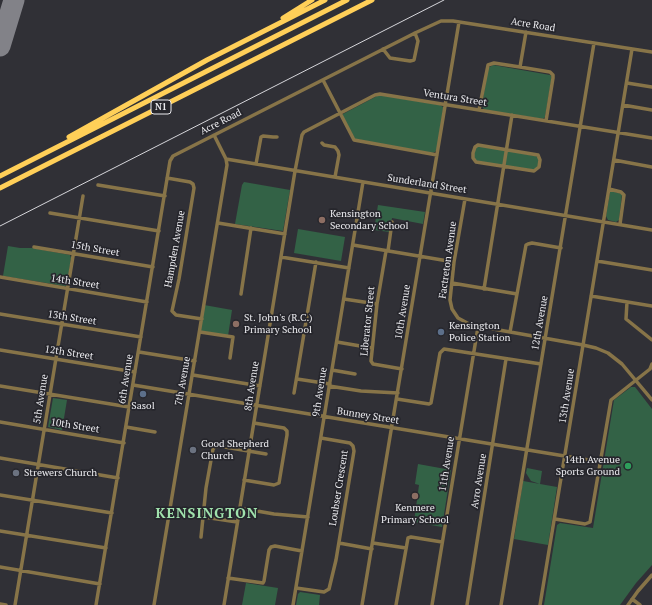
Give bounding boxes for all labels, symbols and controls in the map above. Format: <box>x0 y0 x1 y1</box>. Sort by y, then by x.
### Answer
street label: Acre Road <box>510 16 556 34</box>
street label: Ventura Street <box>422 87 488 109</box>
road number: N1 <box>151 100 171 114</box>
street label: Acre Road <box>198 106 244 138</box>
street label: Sunderland Street <box>386 172 468 196</box>
place label: Kensington Secondary School <box>330 208 408 232</box>
street label: Hampden Avenue <box>162 209 188 289</box>
marker: Kensington Secondary School <box>317 215 327 225</box>
street label: Factreton Avenue <box>437 221 459 299</box>
street label: 15th Street <box>70 239 120 259</box>
street label: 14th Street <box>50 272 100 292</box>
street label: 10th Avenue <box>393 284 413 340</box>
street label: Liberator Street <box>358 286 378 356</box>
street label: 12th Avenue <box>529 295 551 351</box>
street label: 13th Street <box>47 308 97 328</box>
place label: St. John's (R.C.) Primary School <box>244 312 312 336</box>
marker: St. John's (R.C.) Primary School <box>231 319 241 329</box>
place label: Kensington Police Station <box>449 320 510 344</box>
marker: Kensington Police Station <box>436 327 446 337</box>
street label: 12th Street <box>44 343 94 363</box>
street label: 6th Avenue <box>116 353 136 405</box>
street label: 7th Avenue <box>173 356 193 406</box>
street label: 8th Avenue <box>242 360 262 412</box>
street label: 9th Avenue <box>310 366 330 418</box>
street label: 13th Avenue <box>557 368 577 424</box>
street label: 5th Avenue <box>31 373 51 425</box>
marker: Sasol <box>138 389 148 399</box>
place label: Sasol <box>131 400 155 412</box>
street label: Bunney Street <box>336 405 400 427</box>
street label: 10th Street <box>50 416 100 436</box>
street label: 11th Avenue <box>437 436 457 492</box>
place label: Good Shepherd Church <box>201 438 269 462</box>
marker: Good Shepherd Church <box>188 445 198 455</box>
street label: Loubser Crescent <box>327 449 351 527</box>
street label: Avro Avenue <box>469 453 489 509</box>
place label: 14th Avenue Sports Ground <box>556 454 620 478</box>
marker: 14th Avenue Sports Ground <box>623 461 633 471</box>
place label: Strewers Church <box>24 467 97 479</box>
marker: Strewers Church <box>11 468 21 478</box>
marker: Kenmere Primary School <box>410 491 420 501</box>
place label: Kenmere Primary School <box>381 502 449 526</box>
district label: KENSINGTON <box>156 506 258 522</box>

